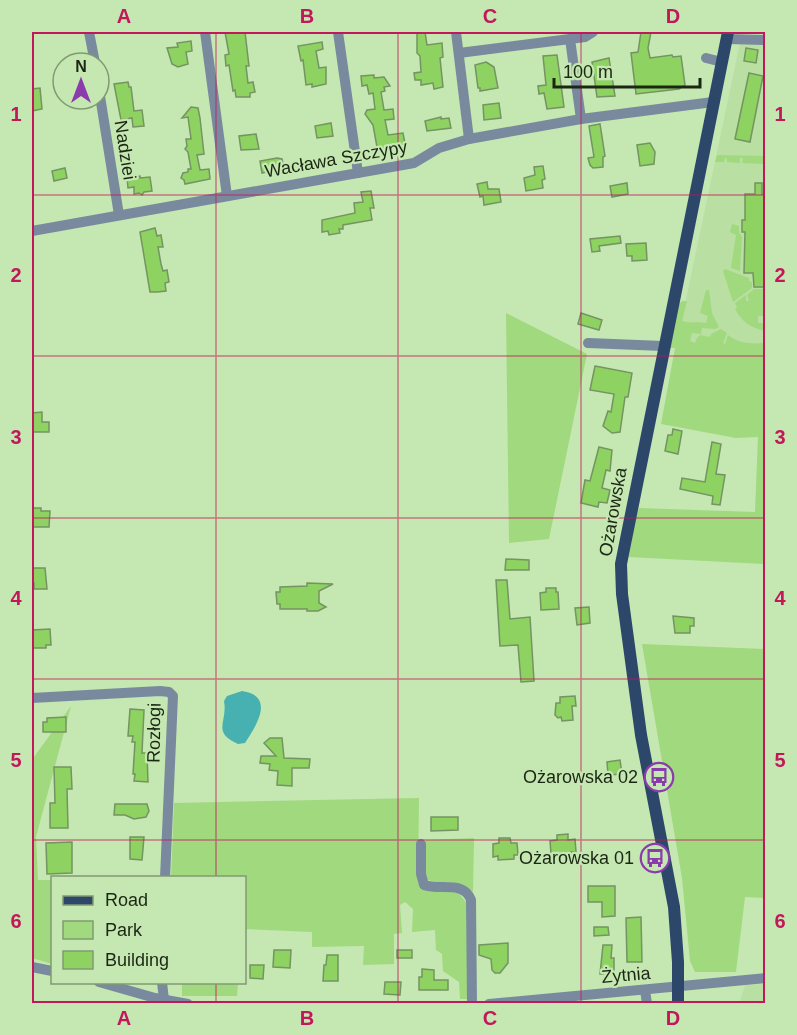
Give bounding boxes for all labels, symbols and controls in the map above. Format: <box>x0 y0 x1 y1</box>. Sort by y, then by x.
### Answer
text: A <box>117 5 131 27</box>
text: B <box>300 5 314 27</box>
text: C <box>483 5 497 27</box>
text: D <box>666 5 680 27</box>
north arrow <box>51 51 111 111</box>
scale bar <box>554 51 700 89</box>
text: N <box>75 58 87 75</box>
text: 100 m <box>563 62 613 82</box>
text: 1 <box>10 103 22 125</box>
text: 1 <box>774 103 786 125</box>
street label: Nadziei <box>110 119 140 181</box>
street label: Wacława Szczypy <box>263 137 409 181</box>
text: 2 <box>10 264 22 286</box>
text: 2 <box>774 264 786 286</box>
text: 3 <box>10 426 22 448</box>
text: 3 <box>774 426 786 448</box>
street label: Ożarowska <box>595 465 631 558</box>
text: 4 <box>10 587 22 609</box>
text: 4 <box>774 587 786 609</box>
street label: Rozłogi <box>143 703 165 763</box>
text: 5 <box>10 749 22 771</box>
text: 5 <box>774 749 786 771</box>
bus stop icon: Ożarowska 02 <box>643 761 675 793</box>
place label: Ożarowska 02 <box>523 767 638 787</box>
bus stop icon: Ożarowska 01 <box>639 842 671 874</box>
place label: Ożarowska 01 <box>519 848 634 868</box>
legend <box>51 876 246 984</box>
text: Road <box>105 890 148 910</box>
text: 6 <box>10 910 22 932</box>
text: 6 <box>774 910 786 932</box>
text: Park <box>105 920 143 940</box>
text: Building <box>105 950 169 970</box>
street label: Żytnia <box>601 963 652 987</box>
text: A <box>117 1007 131 1029</box>
text: B <box>300 1007 314 1029</box>
text: C <box>483 1007 497 1029</box>
text: D <box>666 1007 680 1029</box>

